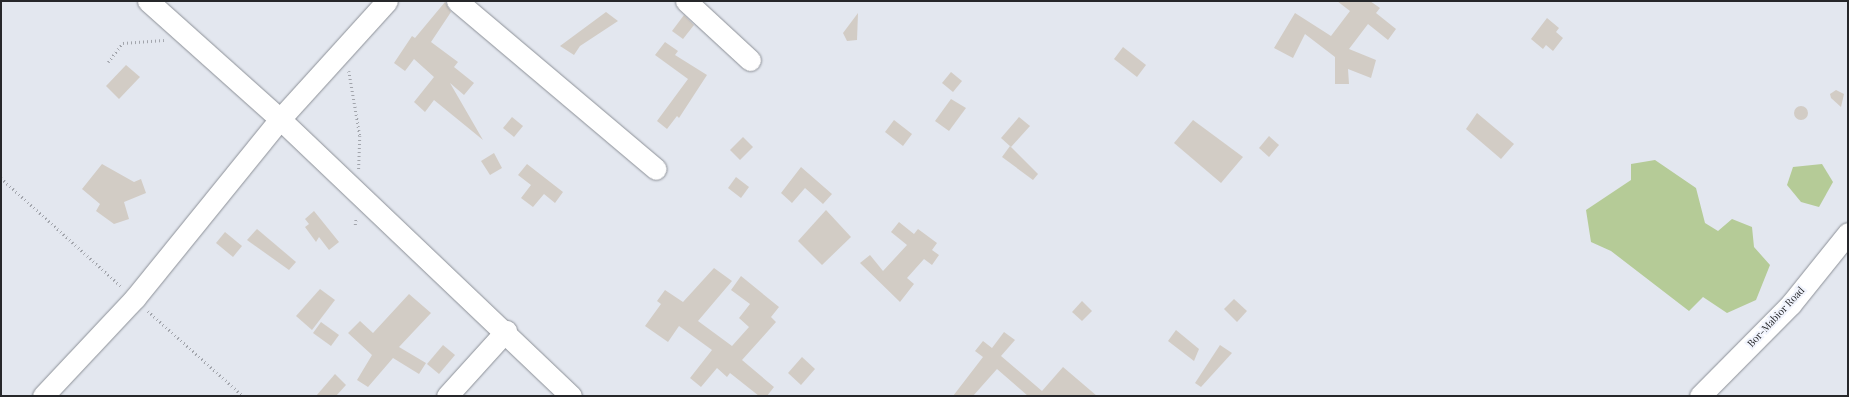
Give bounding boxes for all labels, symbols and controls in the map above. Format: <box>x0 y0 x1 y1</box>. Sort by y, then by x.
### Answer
street label: Bor-Mabior Road <box>1745 284 1807 350</box>

